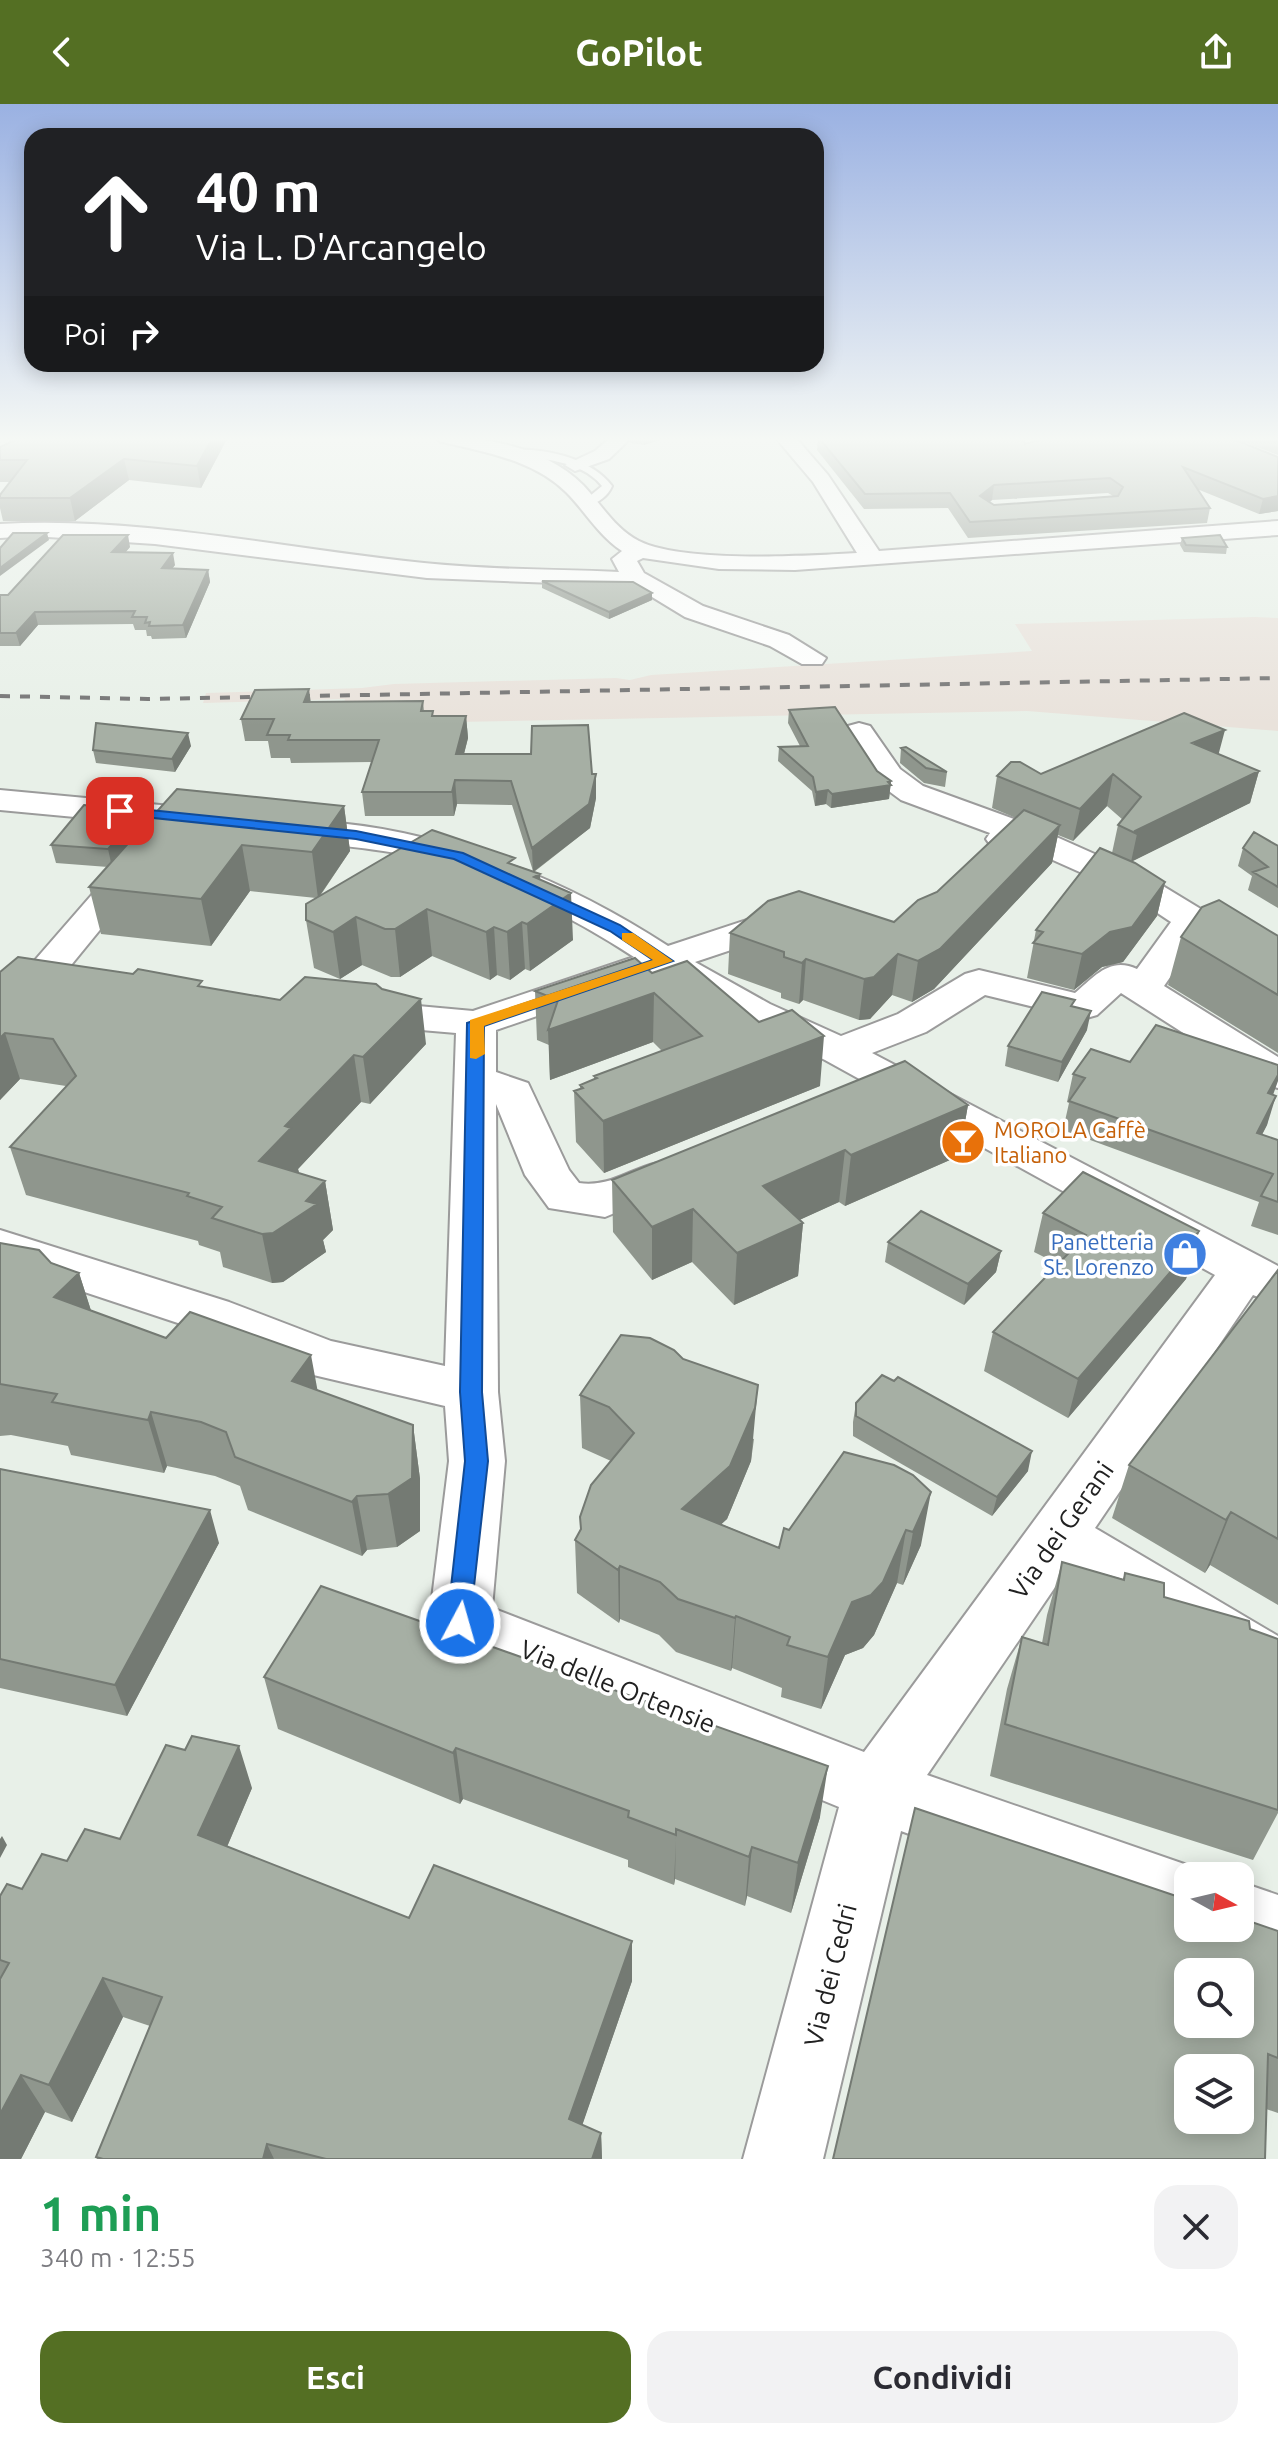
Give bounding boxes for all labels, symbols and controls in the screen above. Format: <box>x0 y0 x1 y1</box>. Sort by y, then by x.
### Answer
icon: back <box>40 30 84 74</box>
icon: share <box>1194 30 1238 74</box>
text: GoPilot <box>575 32 703 73</box>
icon: ahead <box>64 160 168 264</box>
text: 40 m <box>196 160 321 223</box>
text: Via L. D'Arcangelo <box>196 226 487 267</box>
icon: right <box>122 312 166 356</box>
text: Poi <box>64 317 106 351</box>
pin <box>86 777 154 845</box>
icon: arrive <box>98 789 142 833</box>
place label: MOROLA Caffè Italiano <box>994 1117 1146 1167</box>
bar icon: MOROLA Caffè Italiano <box>939 1118 987 1166</box>
place label: Panetteria St. Lorenzo <box>1043 1229 1154 1279</box>
shop icon: Panetteria St. Lorenzo <box>1161 1230 1209 1278</box>
street label: Via dei Gerani <box>1003 1456 1119 1604</box>
position arrow <box>418 1581 502 1665</box>
street label: Via delle Ortensie <box>516 1634 720 1738</box>
north arrow <box>1174 1862 1254 1942</box>
map controls <box>1174 1862 1254 2134</box>
street label: Via dei Cedri <box>798 1900 862 2050</box>
button: search <box>1174 1958 1254 2038</box>
button: layers <box>1174 2054 1254 2134</box>
button: close <box>1154 2185 1238 2269</box>
text: 1 min <box>40 2186 161 2240</box>
text: 340 m · 12:55 <box>40 2243 196 2272</box>
button: Esci <box>40 2331 631 2423</box>
button: Condividi <box>647 2331 1238 2423</box>

